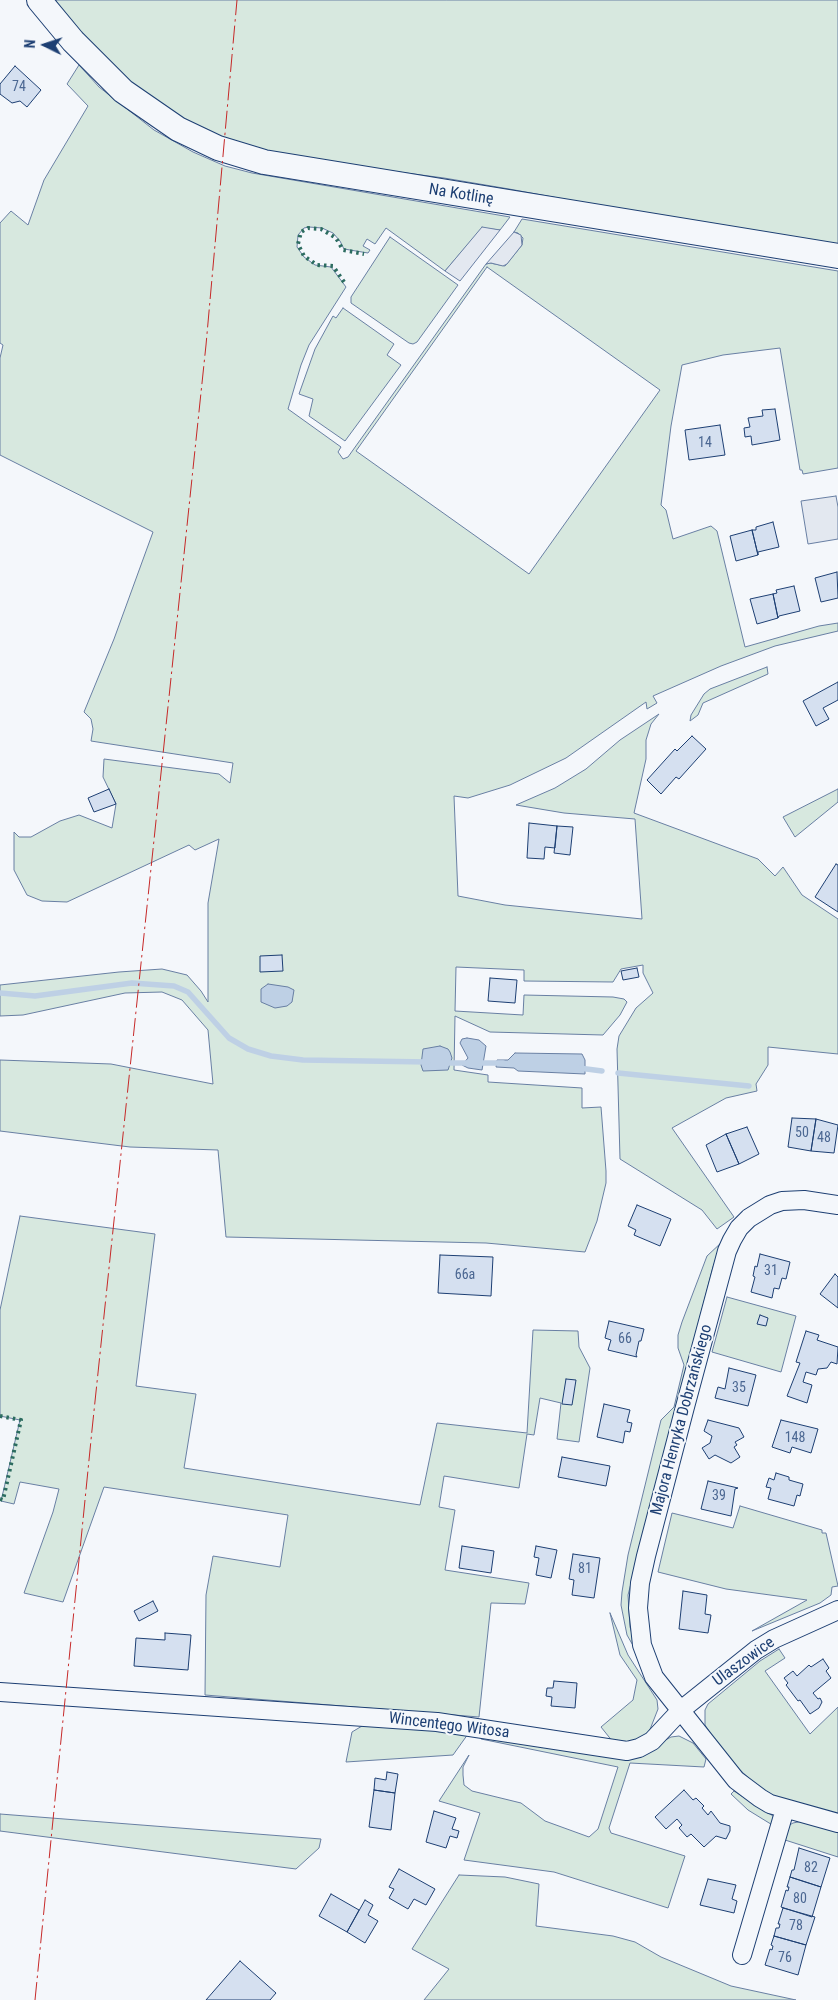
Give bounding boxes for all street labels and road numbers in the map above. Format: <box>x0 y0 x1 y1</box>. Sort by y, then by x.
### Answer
street label: Na Kotlinę <box>427 180 495 210</box>
street label: Majora Henryka Dobrzańskiego <box>647 1323 717 1517</box>
street label: Ulaszowice <box>709 1633 779 1691</box>
street label: Wincentego Witosa <box>388 1709 510 1743</box>

